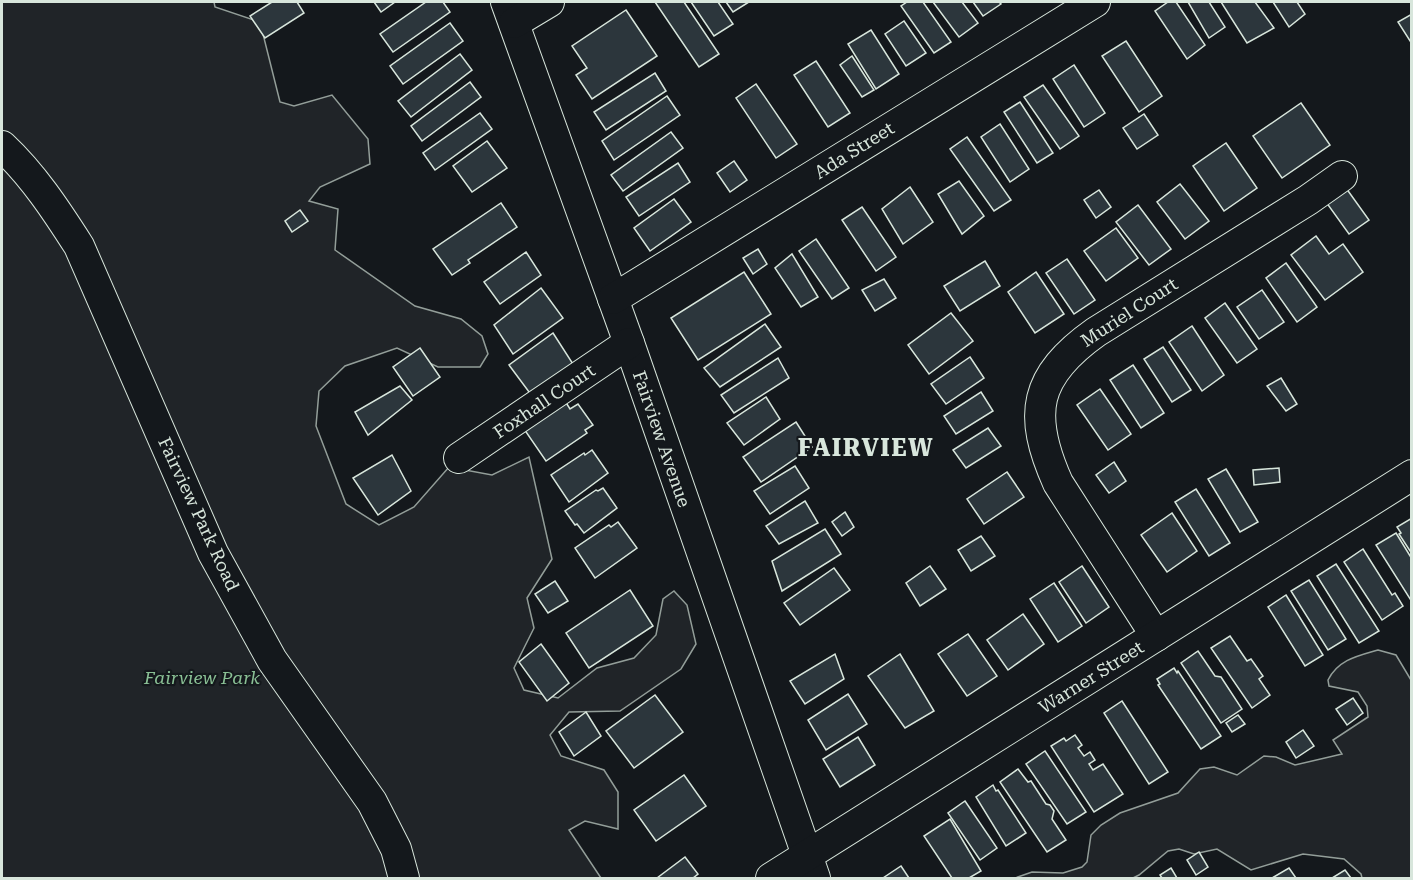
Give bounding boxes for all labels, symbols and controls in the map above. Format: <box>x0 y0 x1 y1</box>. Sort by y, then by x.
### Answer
street label: Ada Street <box>810 117 898 183</box>
street label: Muriel Court <box>1077 273 1181 351</box>
street label: Foxhall Court <box>489 359 599 443</box>
street label: Fairview Avenue <box>629 368 695 510</box>
street label: Fairview Park Road <box>154 434 244 594</box>
district label: FAIRVIEW <box>798 434 934 462</box>
street label: Warner Street <box>1035 636 1148 718</box>
park label: Fairview Park <box>143 667 260 688</box>

